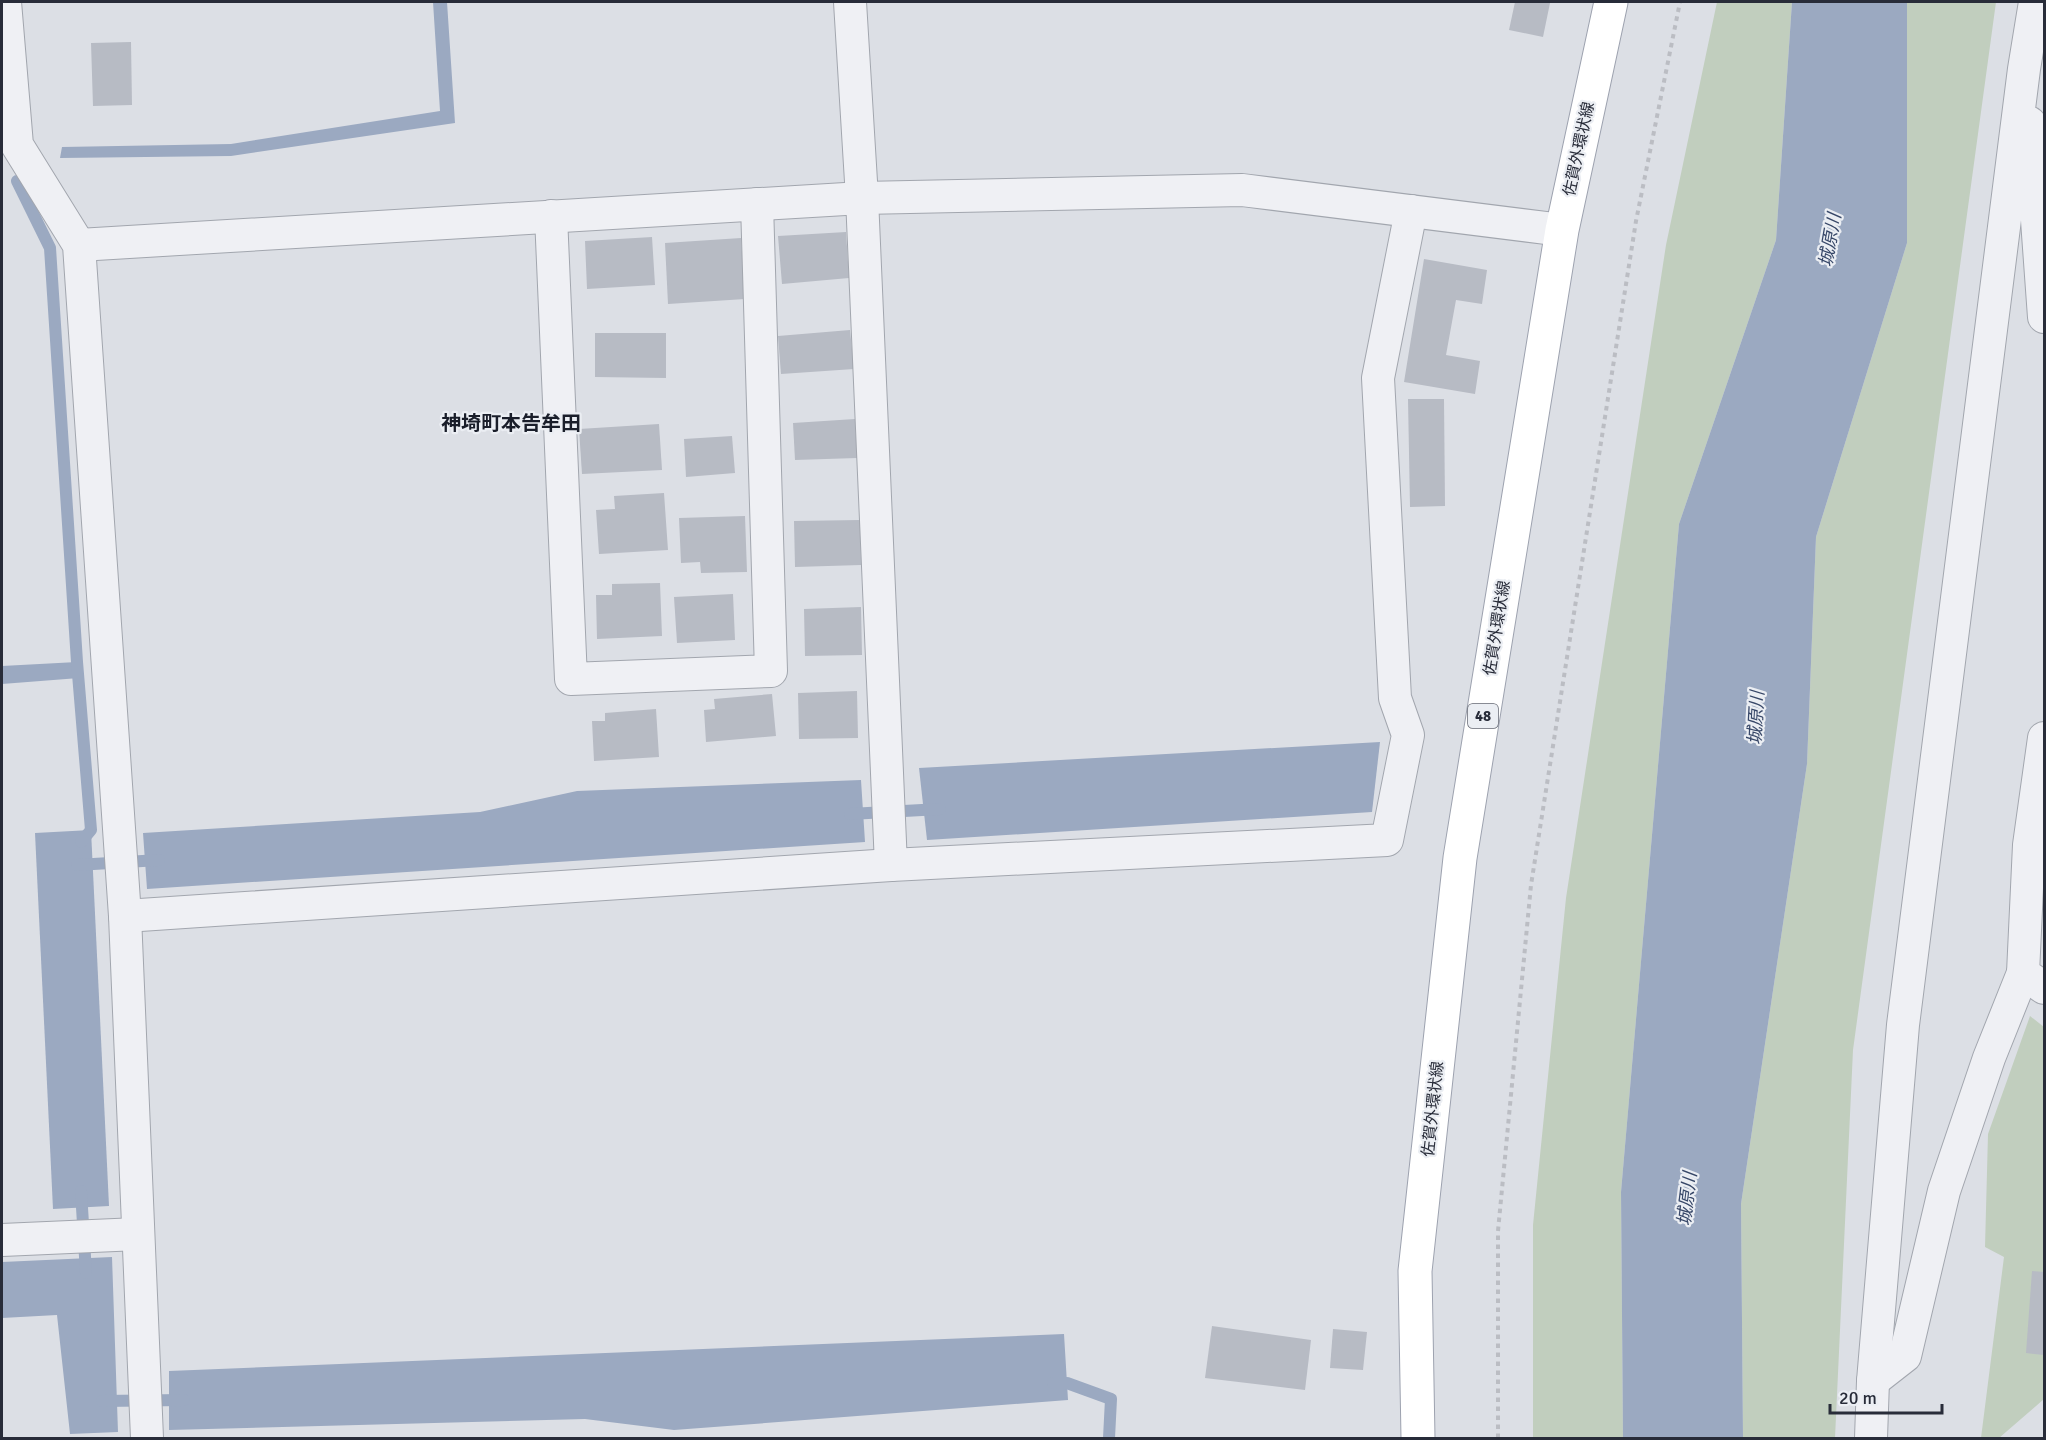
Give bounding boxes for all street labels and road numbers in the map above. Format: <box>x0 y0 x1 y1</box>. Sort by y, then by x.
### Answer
street label: 佐賀外環状線 <box>1559 100 1599 198</box>
street label: 佐賀外環状線 <box>1480 579 1514 677</box>
road number: 48 <box>1468 704 1498 728</box>
street label: 佐賀外環状線 <box>1418 1060 1448 1158</box>

